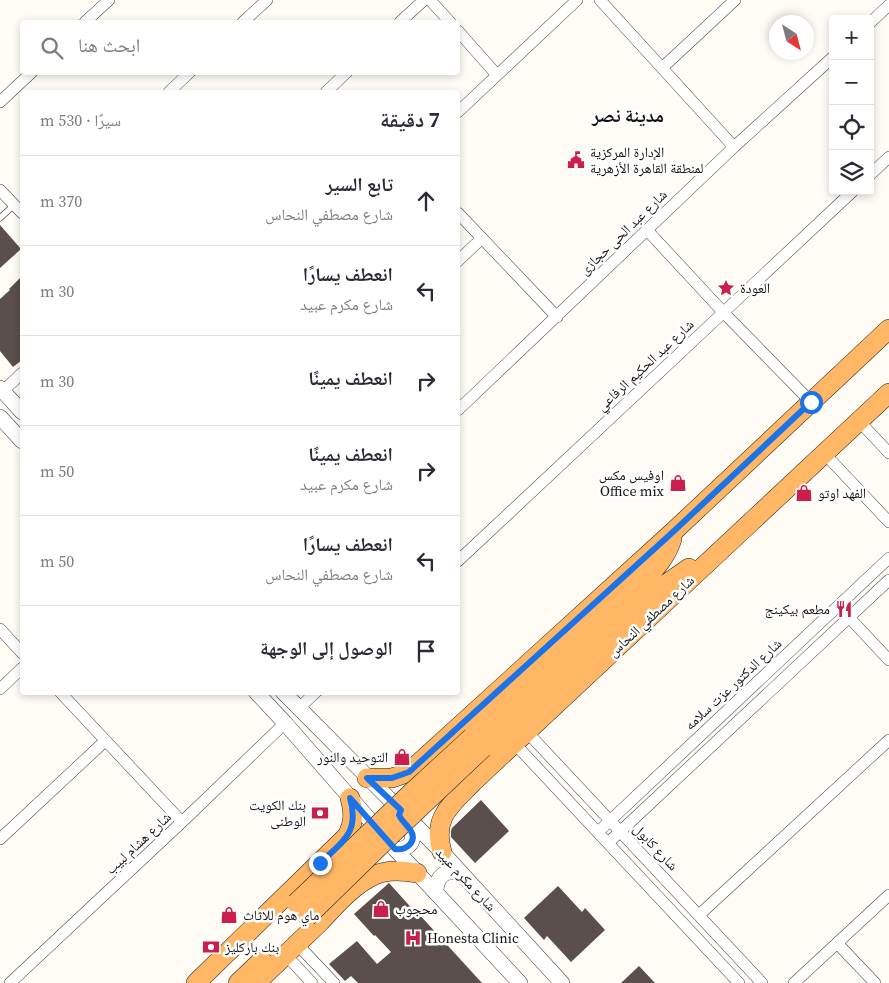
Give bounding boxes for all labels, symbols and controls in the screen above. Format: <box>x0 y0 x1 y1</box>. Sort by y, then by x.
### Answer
north arrow <box>769 15 814 60</box>
map controls <box>829 15 874 195</box>
button: + <box>829 15 874 60</box>
search box <box>20 20 460 75</box>
text: ابحث هنا <box>78 32 140 58</box>
icon: search <box>38 34 66 62</box>
button: − <box>829 60 874 105</box>
district label: مدينة نصر <box>591 102 664 128</box>
text: 7 دقيقة <box>380 105 440 134</box>
button: locate <box>829 105 874 150</box>
text: سيرًا · 530 m <box>40 109 121 131</box>
place label: الإدارة المركزية لمنطقة القاهرة الأزهرية <box>590 142 704 178</box>
public building icon: الإدارة المركزية لمنطقة القاهرة الأزهرية <box>566 150 586 170</box>
button: layers <box>829 150 874 195</box>
text: تابع السير <box>326 171 393 197</box>
street label: شارع عبد الحى حجازى <box>575 185 671 279</box>
icon: ahead <box>412 187 440 215</box>
text: 370 m <box>40 190 82 212</box>
text: شارع مصطفي النحاس <box>265 203 393 225</box>
text: انعطف يسارًا <box>303 261 393 287</box>
icon: left <box>412 277 440 305</box>
place icon: العودة <box>716 278 736 298</box>
place label: العودة <box>740 278 770 298</box>
text: 30 m <box>40 280 74 302</box>
text: شارع مكرم عبيد <box>300 293 393 315</box>
street label: شارع عبد الحكيم الرفاعي <box>592 314 699 417</box>
text: انعطف يمينًا <box>308 365 393 391</box>
icon: right <box>412 367 440 395</box>
text: 30 m <box>40 370 74 392</box>
route start <box>800 391 823 414</box>
text: انعطف يمينًا <box>308 441 393 467</box>
icon: right <box>412 457 440 485</box>
text: 50 m <box>40 460 74 482</box>
place label: اوفيس مكس Office mix <box>599 465 665 501</box>
text: شارع مكرم عبيد <box>300 473 393 495</box>
shop icon: اوفيس مكس Office mix <box>668 473 688 493</box>
shop icon: الفهد اوتو <box>794 483 814 503</box>
place label: الفهد اوتو <box>818 483 866 503</box>
text: انعطف يسارًا <box>303 531 393 557</box>
icon: left <box>412 547 440 575</box>
text: 50 m <box>40 550 74 572</box>
text: شارع مصطفي النحاس <box>265 563 393 585</box>
street label: شارع مصطفي النحاس <box>603 571 700 663</box>
place label: مطعم بيكينج <box>765 599 830 619</box>
restaurant icon: مطعم بيكينج <box>834 599 854 619</box>
street label: شارع الدكتور عزت سلامه <box>680 634 786 734</box>
text: الوصول إلى الوجهة <box>260 635 393 661</box>
icon: arrive <box>412 637 440 665</box>
place label: التوحيد والنور <box>316 747 388 767</box>
shop icon: التوحيد والنور <box>392 747 412 767</box>
place label: بنك الكويت الوطنى <box>249 795 306 831</box>
bank icon: بنك الكويت الوطنى <box>310 803 330 823</box>
street label: شارع هشام لبيب <box>101 807 175 879</box>
street label: شارع كابول <box>629 819 683 875</box>
street label: شارع مكرم عبيد <box>431 842 501 916</box>
route end <box>309 852 332 875</box>
shop icon: محجوب <box>371 899 391 919</box>
place label: محجوب <box>395 899 437 919</box>
shop icon: ماي هوم للاثاث <box>219 905 239 925</box>
place label: ماي هوم للاثاث <box>243 905 319 927</box>
hospital icon: Honesta Clinic <box>403 928 423 948</box>
place label: Honesta Clinic <box>427 928 519 948</box>
bank icon: بنك باركليز <box>201 937 221 957</box>
place label: بنك باركليز <box>224 937 279 957</box>

